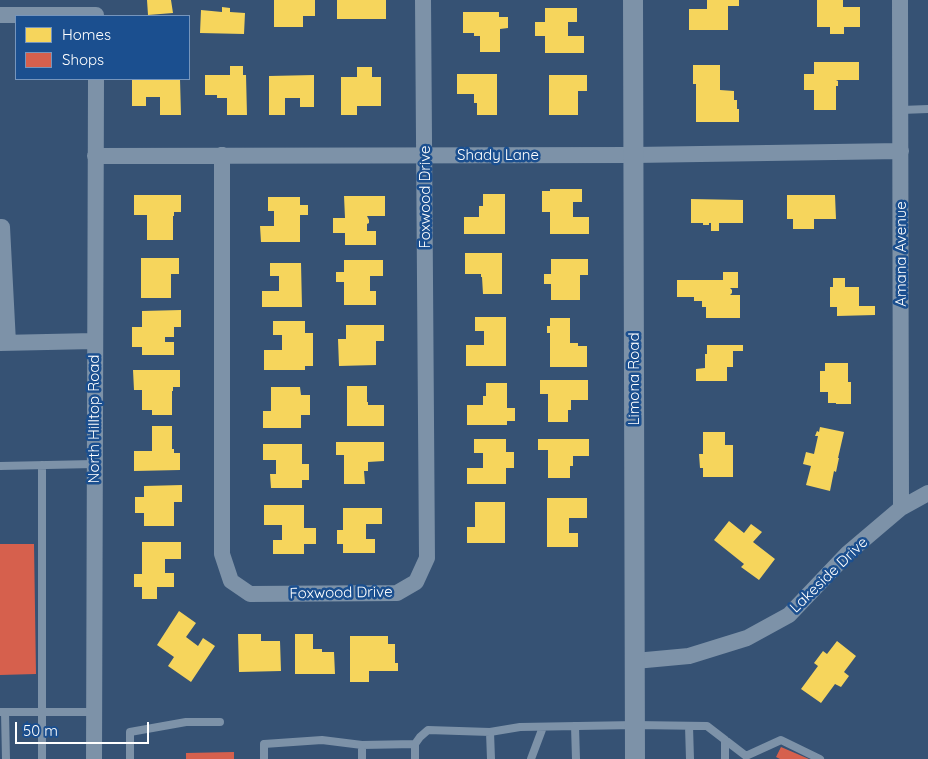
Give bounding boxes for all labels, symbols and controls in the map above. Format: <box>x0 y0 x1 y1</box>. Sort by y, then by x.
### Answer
legend <box>15 15 190 80</box>
text: Homes <box>62 25 111 44</box>
text: Shops <box>62 50 104 69</box>
street label: Foxwood Drive <box>416 145 434 249</box>
street label: Shady Lane <box>457 146 539 164</box>
street label: Amana Avenue <box>892 201 910 307</box>
street label: Limona Road <box>625 333 643 425</box>
street label: North Hilltop Road <box>85 355 103 483</box>
street label: Lakeside Drive <box>786 533 872 617</box>
street label: Foxwood Drive <box>289 583 393 603</box>
scale bar <box>18 712 151 744</box>
text: 50 m <box>23 721 58 740</box>

